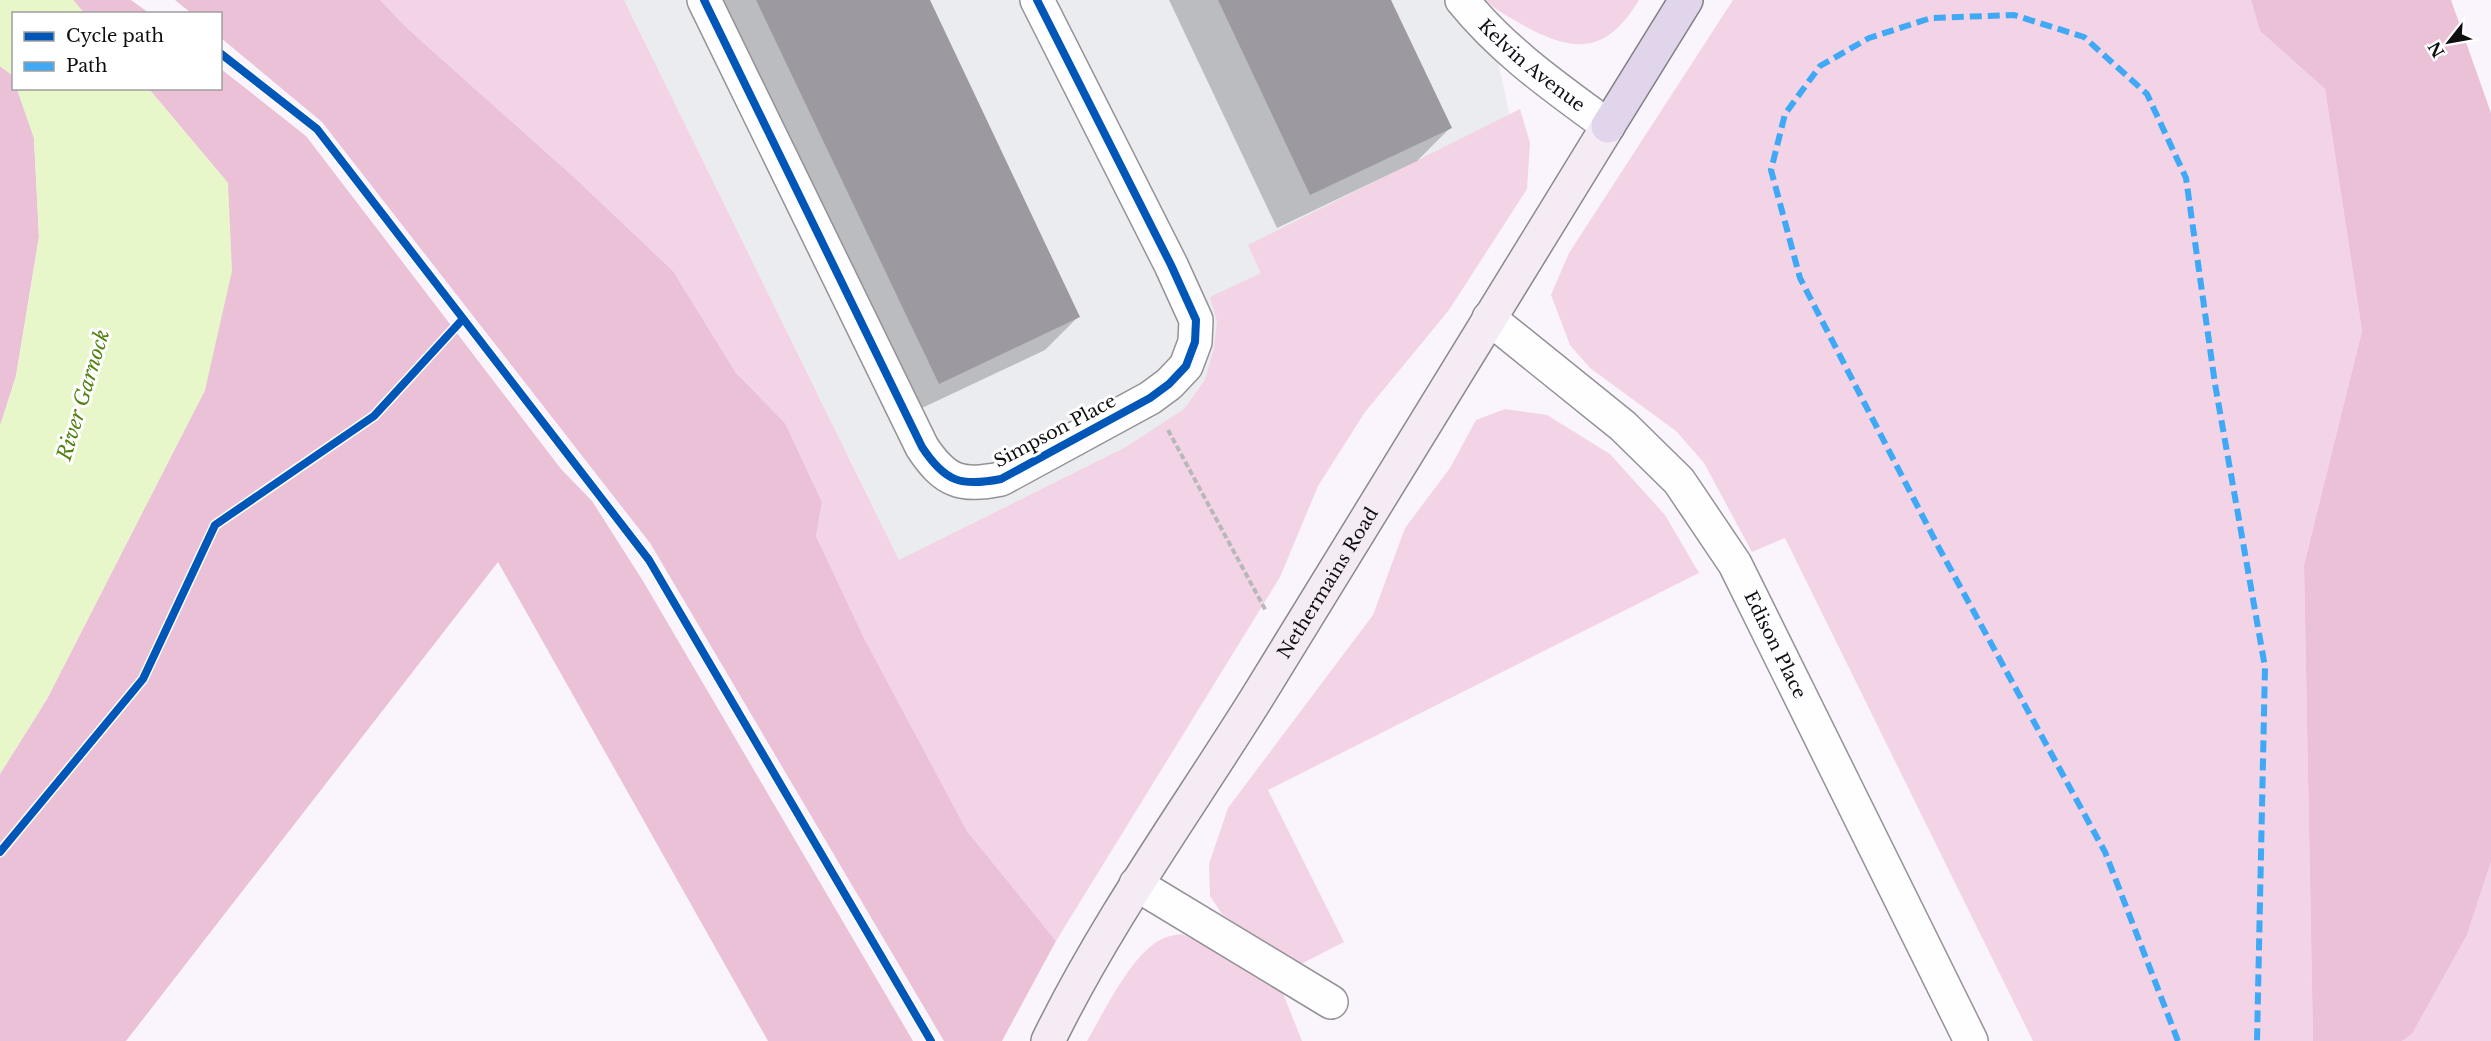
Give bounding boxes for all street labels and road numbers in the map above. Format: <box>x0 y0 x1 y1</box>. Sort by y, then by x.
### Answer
street label: Kelvin Avenue <box>1474 15 1589 116</box>
street label: Simpson Place <box>990 390 1120 472</box>
street label: Nethermains Road <box>1273 504 1383 663</box>
street label: Edison Place <box>1739 588 1811 702</box>

